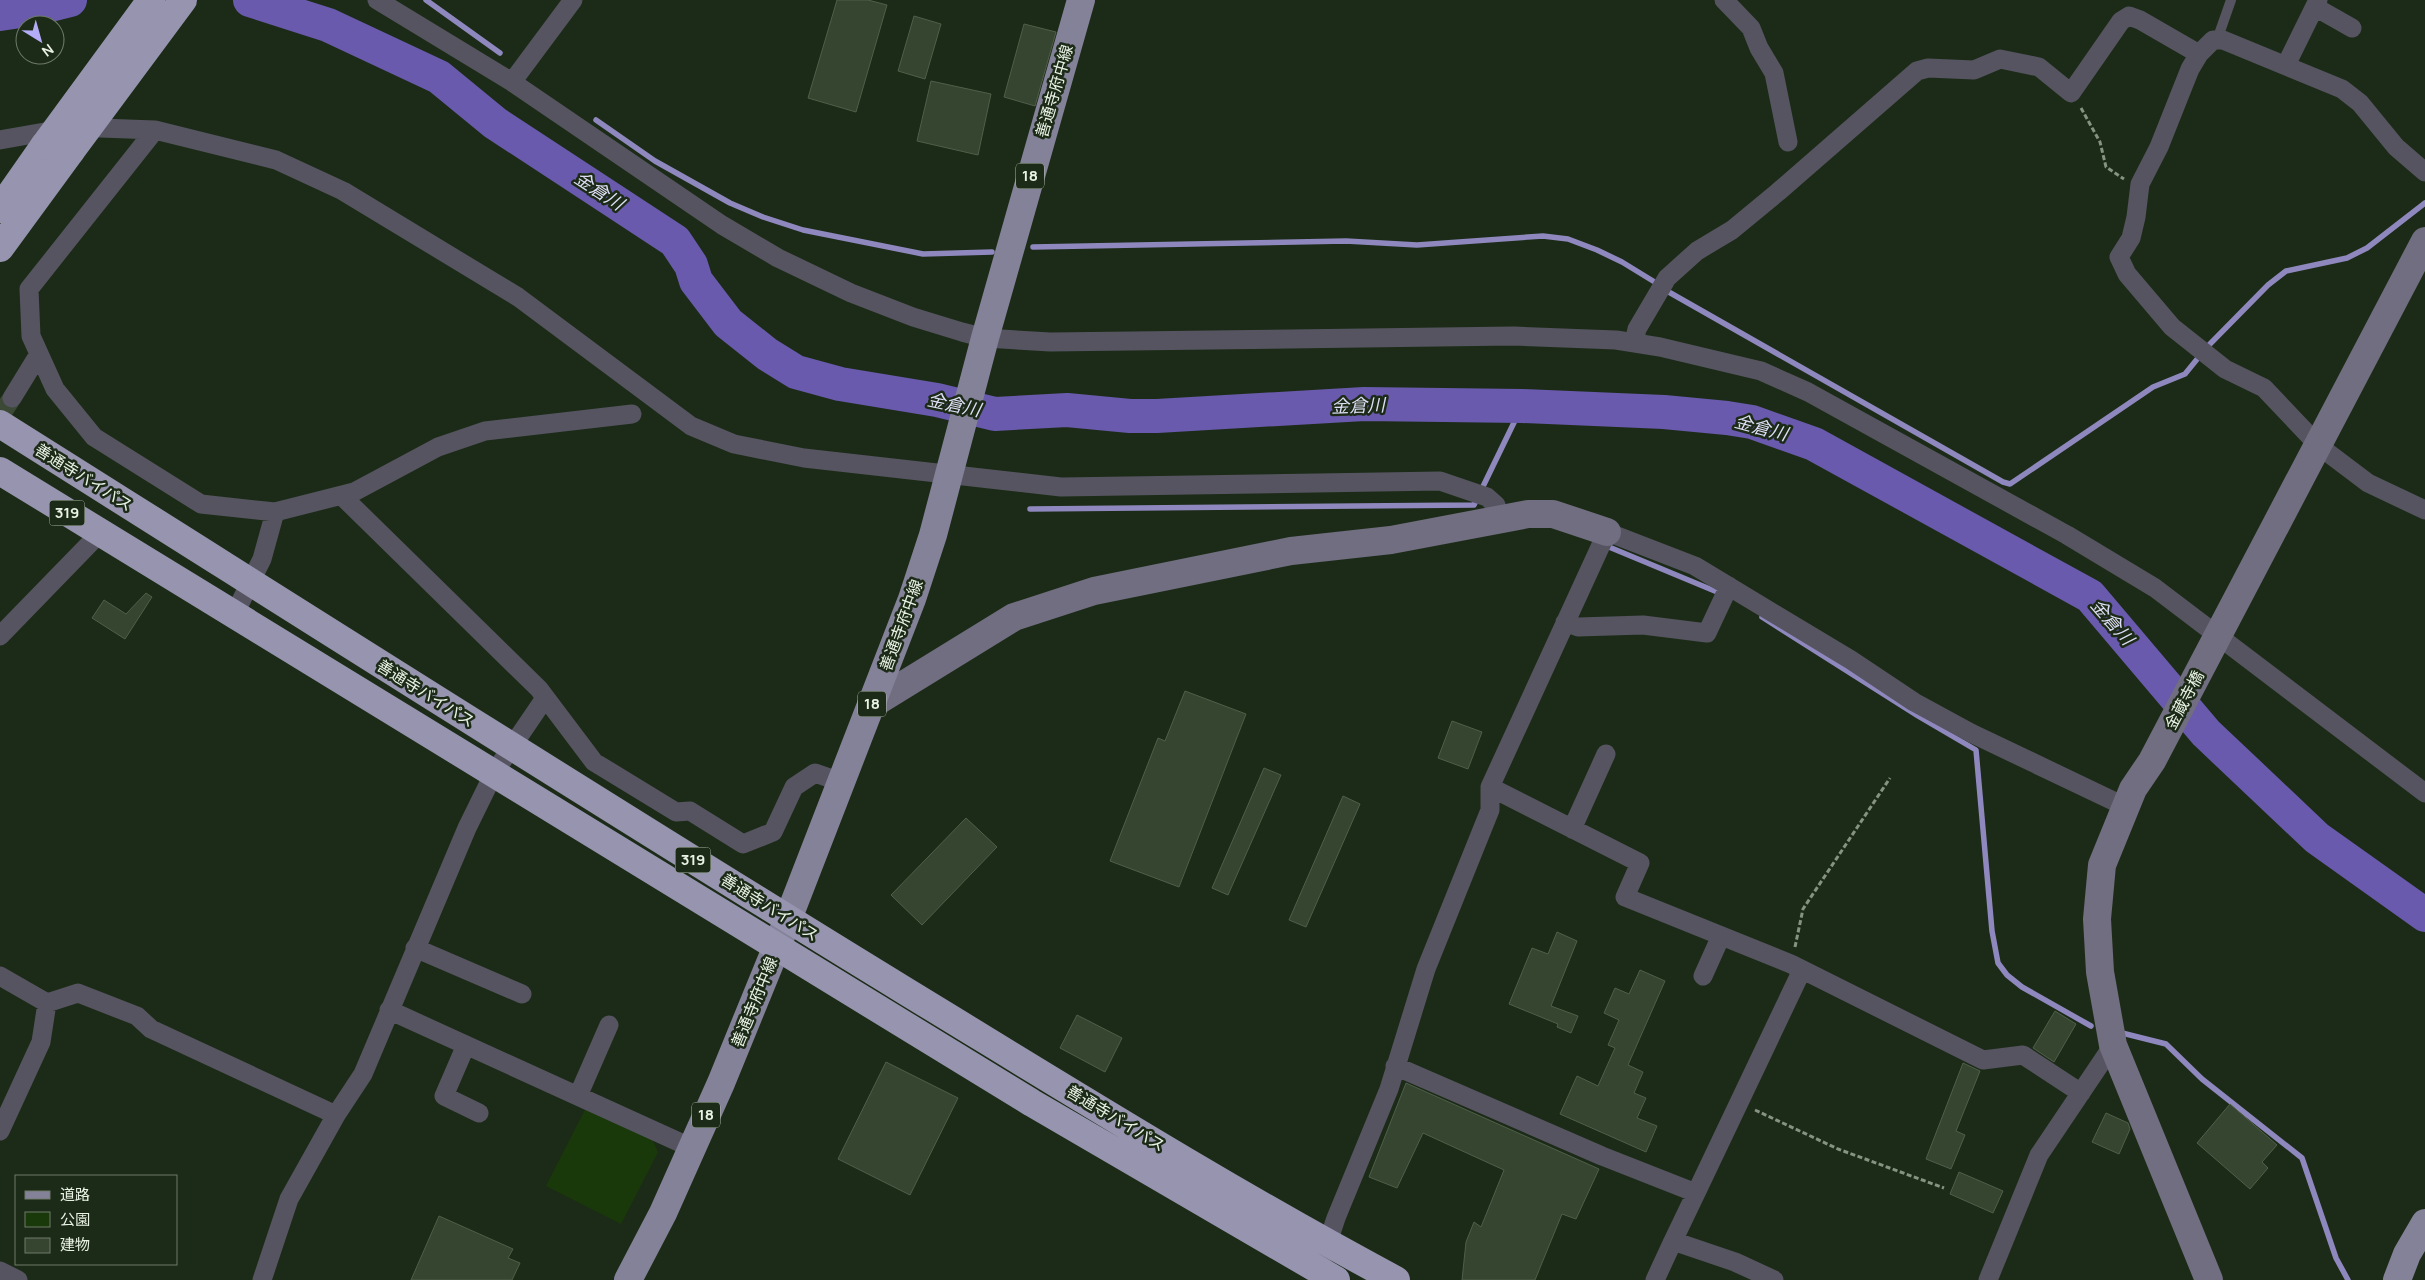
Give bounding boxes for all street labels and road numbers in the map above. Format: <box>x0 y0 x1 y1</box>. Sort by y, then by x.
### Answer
street label: 善通寺府中線 <box>1030 42 1078 140</box>
road number: 18 <box>1016 164 1044 188</box>
street label: 善通寺バイパス <box>31 438 137 516</box>
road number: 319 <box>50 500 84 526</box>
street label: 善通寺府中線 <box>874 576 928 674</box>
street label: 善通寺バイパス <box>373 654 479 732</box>
street label: 金蔵寺橋 <box>2159 667 2209 733</box>
road number: 18 <box>858 692 886 716</box>
road number: 319 <box>676 848 710 872</box>
street label: 善通寺バイパス <box>717 868 823 946</box>
street label: 善通寺府中線 <box>726 953 782 1051</box>
street label: 善通寺バイパス <box>1062 1080 1170 1156</box>
road number: 18 <box>692 1102 720 1128</box>

